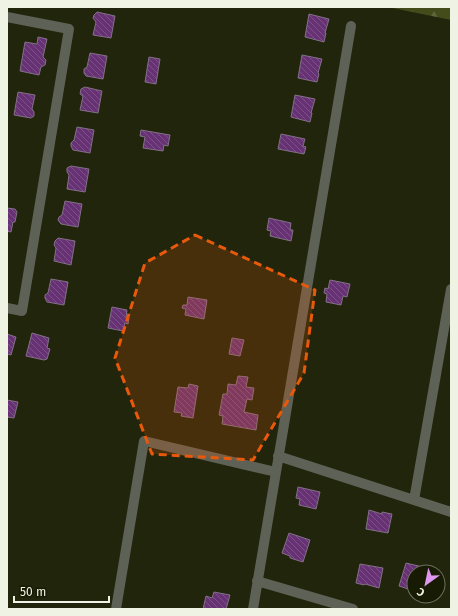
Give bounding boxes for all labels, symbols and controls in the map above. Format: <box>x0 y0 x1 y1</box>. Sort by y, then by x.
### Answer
north arrow <box>406 564 446 604</box>
scale bar <box>14 578 109 604</box>
text: С <box>414 584 427 599</box>
text: 50 m <box>20 585 46 599</box>

